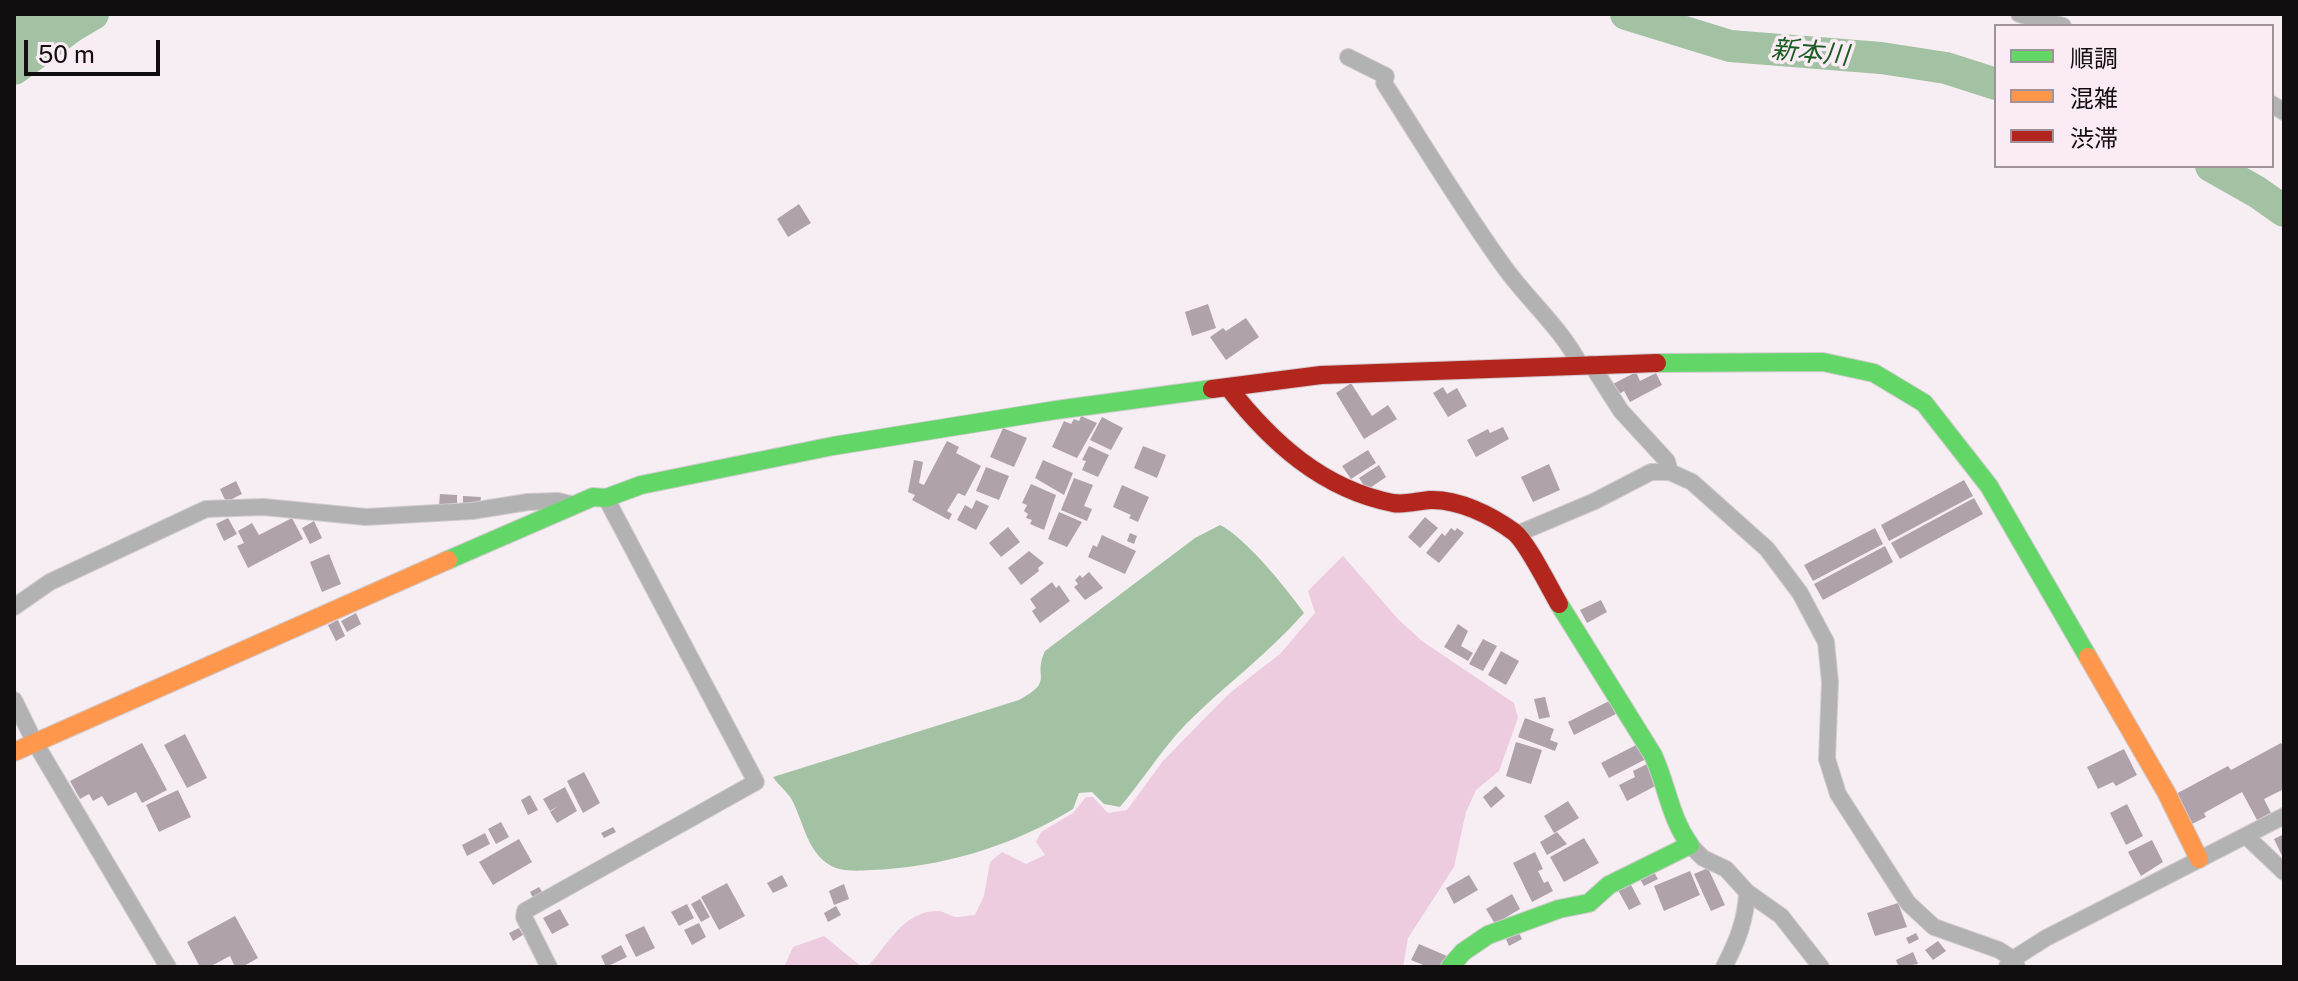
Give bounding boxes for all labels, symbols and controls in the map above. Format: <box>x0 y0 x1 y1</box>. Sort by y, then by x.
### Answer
scale bar <box>28 24 164 74</box>
legend <box>1994 24 2274 168</box>
water label: 新本川 <box>1770 34 1850 72</box>
text: 50 m <box>38 40 95 68</box>
text: 順調 <box>2070 44 2118 72</box>
text: 混雑 <box>2070 84 2118 112</box>
text: 渋滞 <box>2070 124 2118 152</box>

